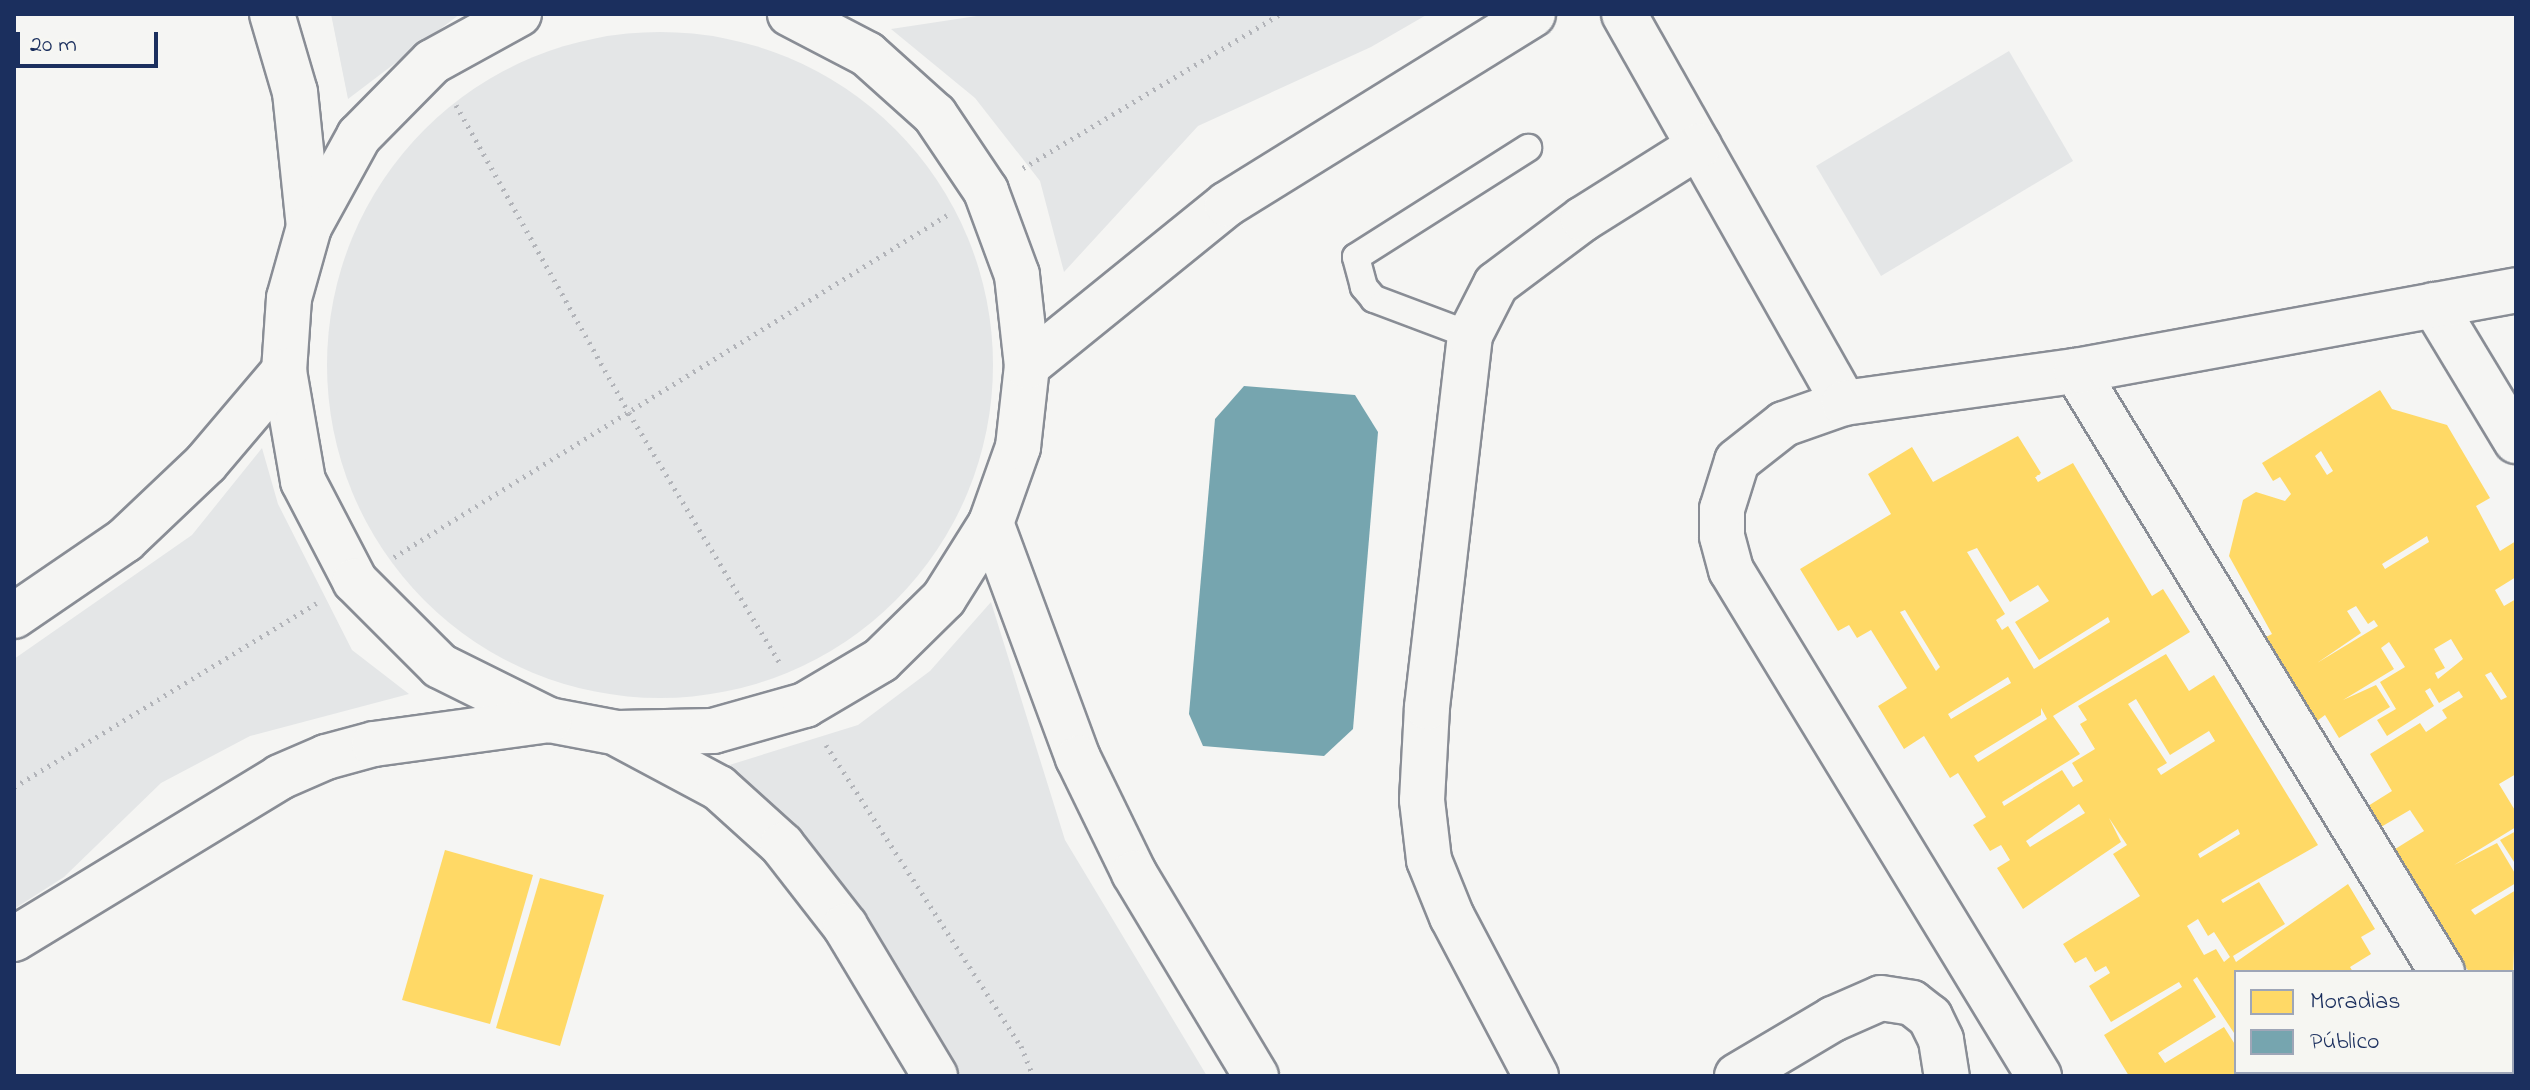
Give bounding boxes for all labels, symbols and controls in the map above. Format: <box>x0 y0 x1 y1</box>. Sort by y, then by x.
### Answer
scale bar <box>20 16 162 66</box>
text: 20 m <box>30 28 77 63</box>
legend <box>2234 970 2514 1074</box>
text: Moradias <box>2310 985 2400 1020</box>
text: Público <box>2310 1025 2380 1060</box>

